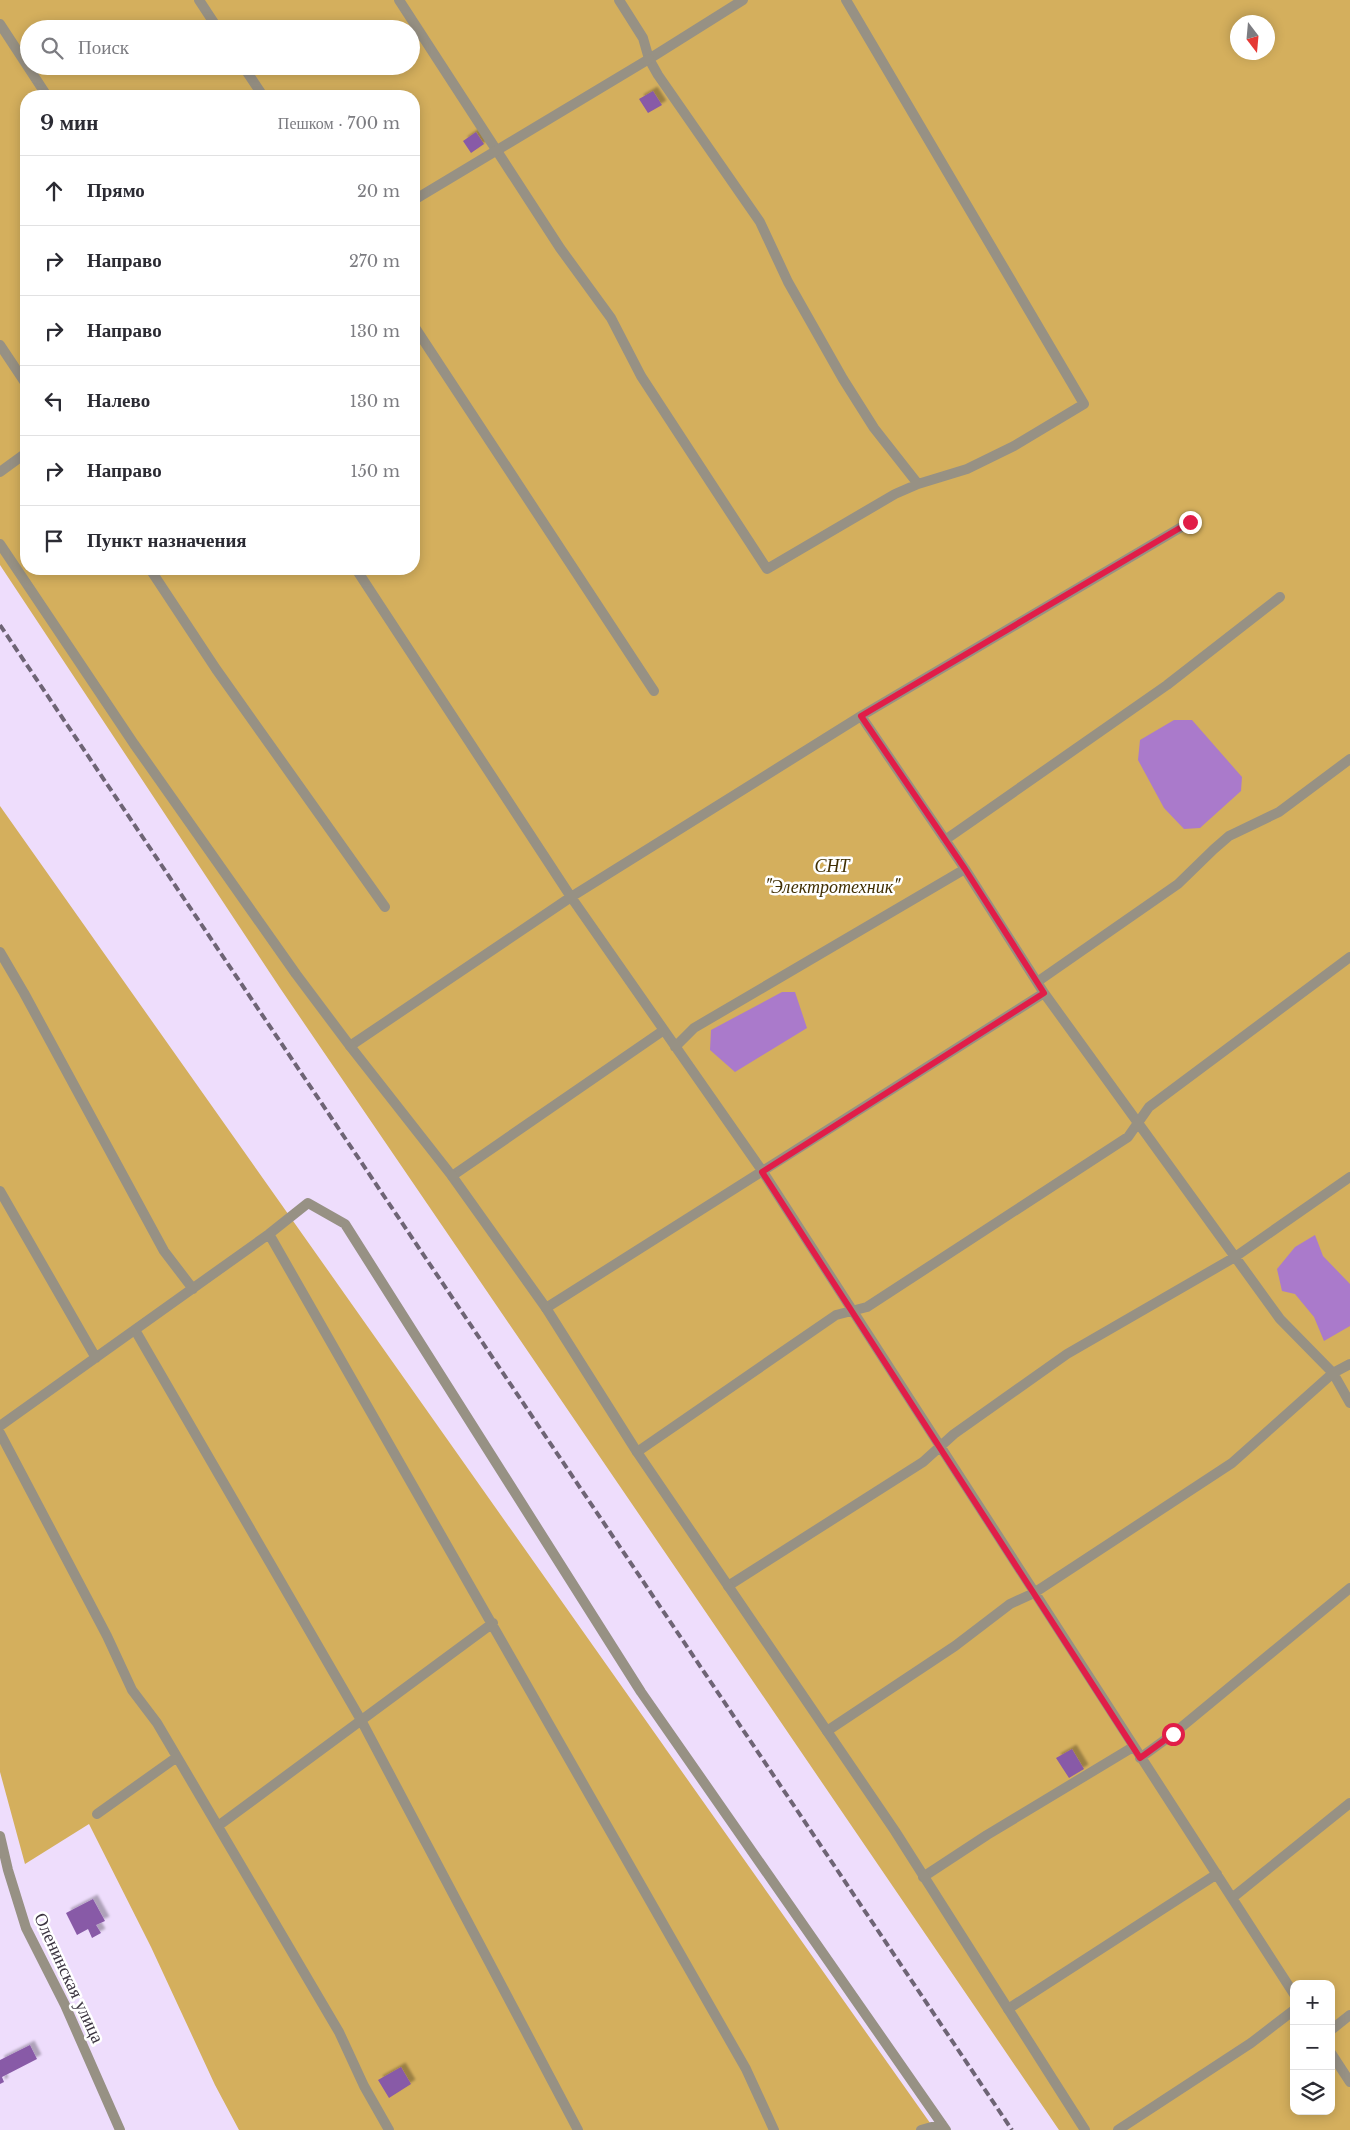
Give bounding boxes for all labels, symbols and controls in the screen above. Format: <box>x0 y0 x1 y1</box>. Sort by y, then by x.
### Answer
north arrow <box>1230 15 1275 60</box>
search box <box>20 20 420 75</box>
icon: search <box>38 34 66 62</box>
text: Поиск <box>78 36 129 59</box>
text: 9 мин <box>40 110 98 136</box>
text: Пешком · 700 m <box>278 113 400 133</box>
icon: ahead <box>40 177 68 205</box>
text: Прямо <box>87 179 145 202</box>
text: 20 m <box>357 181 400 201</box>
icon: right <box>40 247 68 275</box>
text: Направо <box>87 249 162 272</box>
text: 270 m <box>349 251 400 271</box>
icon: right <box>40 317 68 345</box>
text: Направо <box>87 319 162 342</box>
text: 130 m <box>350 321 400 341</box>
icon: left <box>40 387 68 415</box>
text: Налево <box>87 389 150 412</box>
text: 130 m <box>350 391 400 411</box>
icon: right <box>40 457 68 485</box>
text: Направо <box>87 459 162 482</box>
text: 150 m <box>351 461 400 481</box>
route end <box>1179 511 1202 534</box>
icon: arrive <box>40 527 68 555</box>
text: Пункт назначения <box>87 529 247 552</box>
park label: СНТ "Электротехник" <box>764 855 901 898</box>
route start <box>1162 1723 1185 1746</box>
street label: Оленинская улица <box>29 1909 109 2047</box>
map controls <box>1290 1980 1335 2115</box>
button: + <box>1290 1980 1335 2025</box>
button: − <box>1290 2025 1335 2070</box>
button: layers <box>1290 2070 1335 2115</box>

